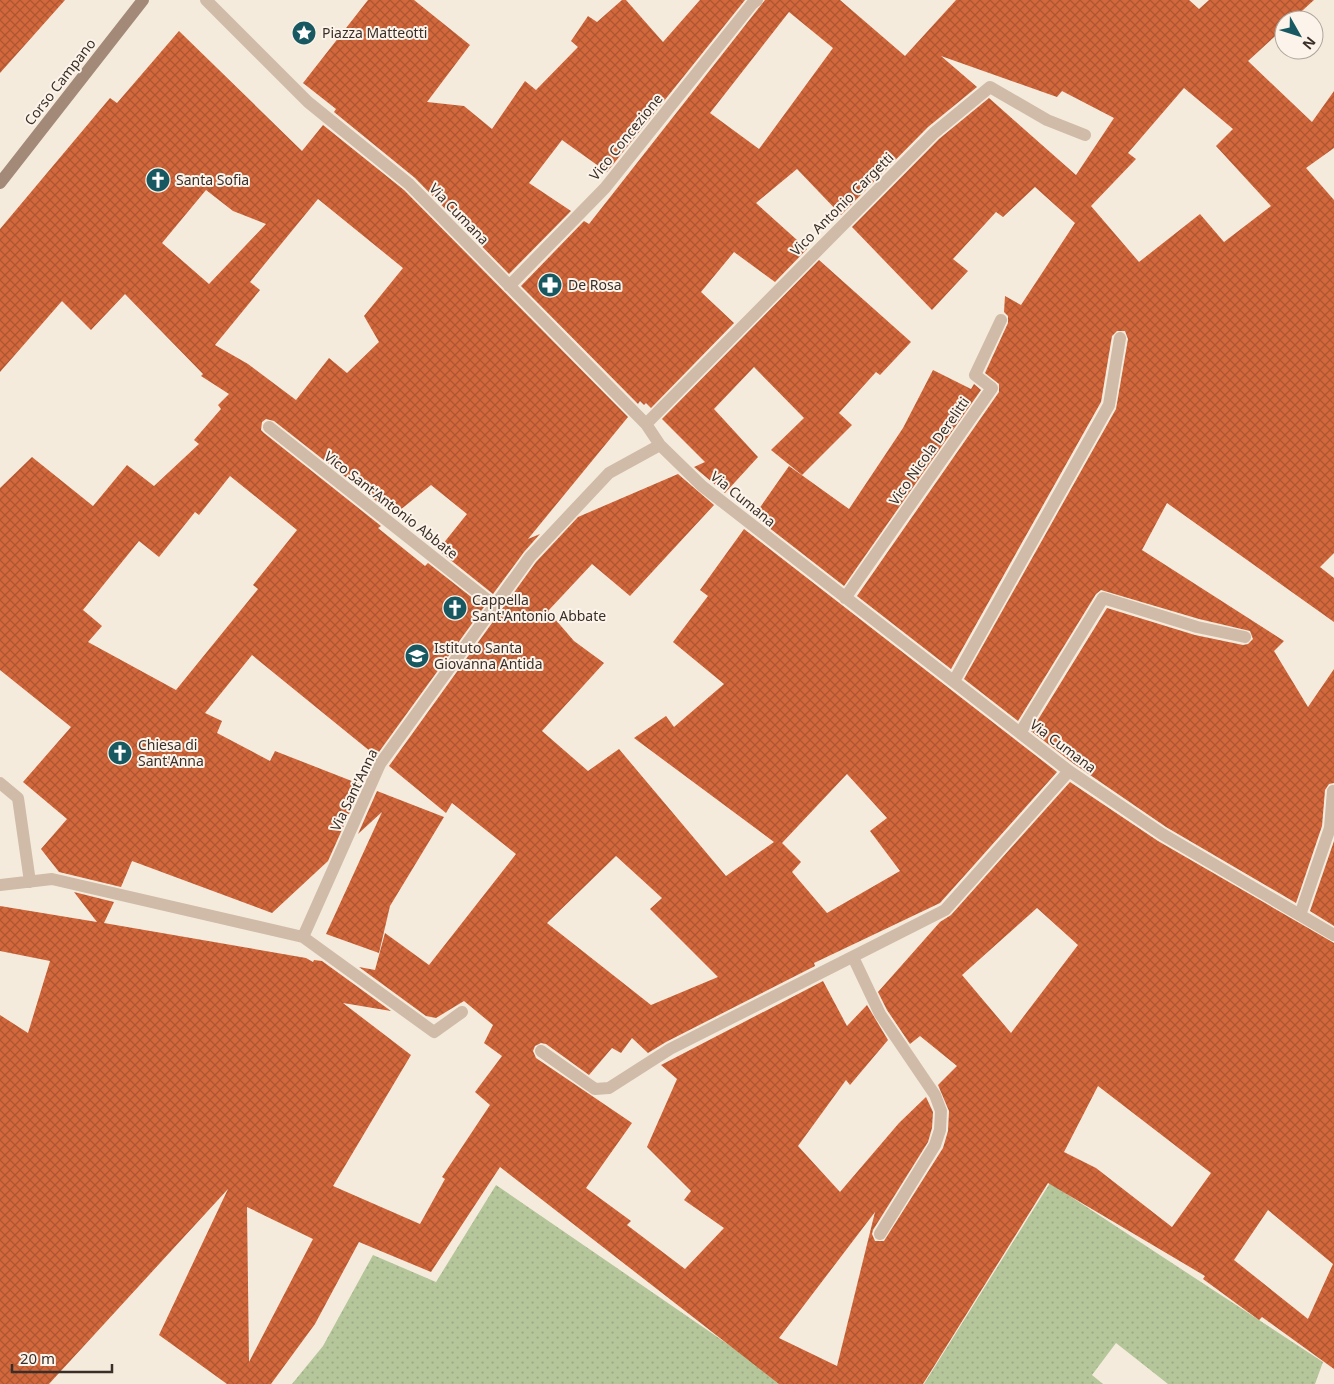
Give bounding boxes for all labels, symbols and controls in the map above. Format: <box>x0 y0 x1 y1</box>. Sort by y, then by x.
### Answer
north arrow <box>1274 10 1324 60</box>
place icon: Piazza Matteotti <box>291 20 317 46</box>
place label: Piazza Matteotti <box>322 23 427 42</box>
text: N <box>1299 33 1320 54</box>
street label: Corso Campano <box>20 34 100 129</box>
street label: Vico Concezione <box>585 89 667 184</box>
street label: Vico Antonio Cargetti <box>786 148 897 259</box>
church icon: Santa Sofia <box>145 167 171 193</box>
place label: Santa Sofia <box>176 170 249 189</box>
street label: Via Cumana <box>425 179 493 248</box>
pharmacy icon: De Rosa <box>537 272 563 298</box>
place label: De Rosa <box>568 275 622 294</box>
street label: Vico Nicola Derelitti <box>884 393 973 509</box>
street label: Vico Sant'Antonio Abbate <box>320 446 462 563</box>
street label: Via Cumana <box>707 467 780 531</box>
place label: Cappella Sant'Antonio Abbate <box>472 590 606 625</box>
church icon: Cappella Sant'Antonio Abbate <box>442 595 468 621</box>
place label: Istituto Santa Giovanna Antida <box>434 638 543 673</box>
school or university icon: Istituto Santa Giovanna Antida <box>404 643 430 669</box>
street label: Via Cumana <box>1026 714 1100 777</box>
place label: Chiesa di Sant'Anna <box>138 735 204 770</box>
church icon: Chiesa di Sant'Anna <box>107 740 133 766</box>
street label: Via Sant'Anna <box>325 745 382 834</box>
scale bar <box>12 1342 112 1374</box>
text: 20 m <box>20 1348 55 1368</box>

